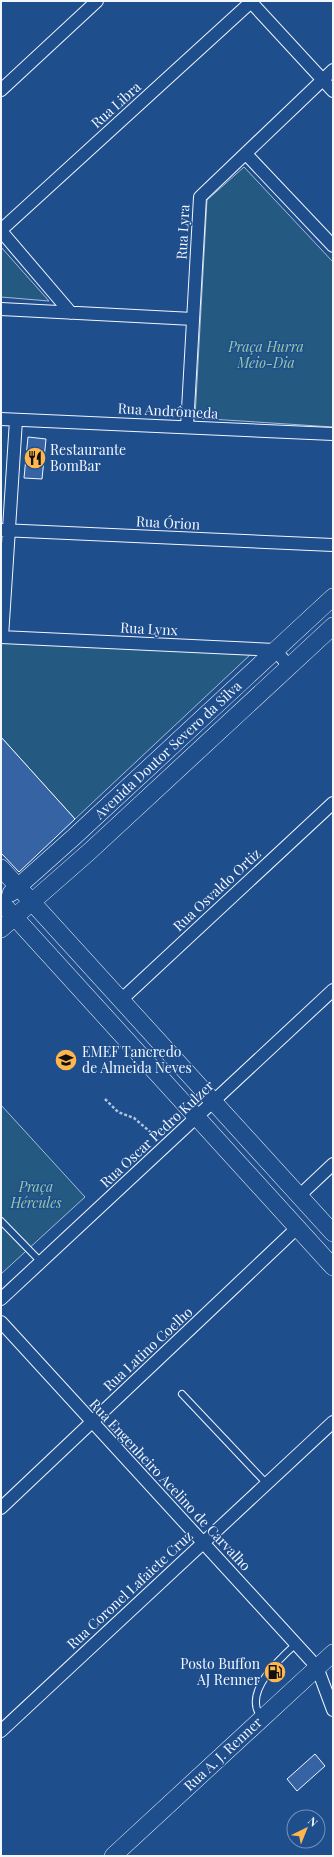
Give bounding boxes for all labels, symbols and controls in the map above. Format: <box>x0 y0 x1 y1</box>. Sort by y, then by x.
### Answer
street label: Rua Libra <box>87 77 145 132</box>
street label: Rua Lyra <box>172 204 193 260</box>
park label: Praça Hurra Meio-Dia <box>227 337 304 372</box>
street label: Rua Andrômeda <box>117 398 219 423</box>
place label: Restaurante BomBar <box>50 440 126 475</box>
restaurant icon: Restaurante BomBar <box>22 445 48 471</box>
street label: Rua Órion <box>135 511 201 534</box>
street label: Rua Lynx <box>120 618 179 640</box>
street label: Avenida Doutor Severo da Silva <box>89 676 245 824</box>
street label: Rua Osvaldo Ortiz <box>169 844 265 935</box>
place label: EMEF Tancredo de Almeida Neves <box>82 1042 192 1077</box>
school or university icon: EMEF Tancredo de Almeida Neves <box>53 1047 79 1073</box>
street label: Rua Oscar Pedro Kulzer <box>96 1075 218 1191</box>
park label: Praça Hércules <box>9 1177 62 1212</box>
street label: Rua Latino Coelho <box>99 1302 197 1395</box>
street label: Rua Engenheiro Acelino de Carvalho <box>85 1395 255 1575</box>
street label: Rua Coronel Lafaiete Cruz <box>63 1526 197 1653</box>
place label: Posto Buffon AJ Renner <box>180 1654 261 1689</box>
fuel station icon: Posto Buffon AJ Renner <box>262 1659 288 1685</box>
street label: Rua A. J. Renner <box>179 1712 266 1795</box>
north arrow <box>286 1809 326 1849</box>
text: N <box>305 1813 321 1830</box>

